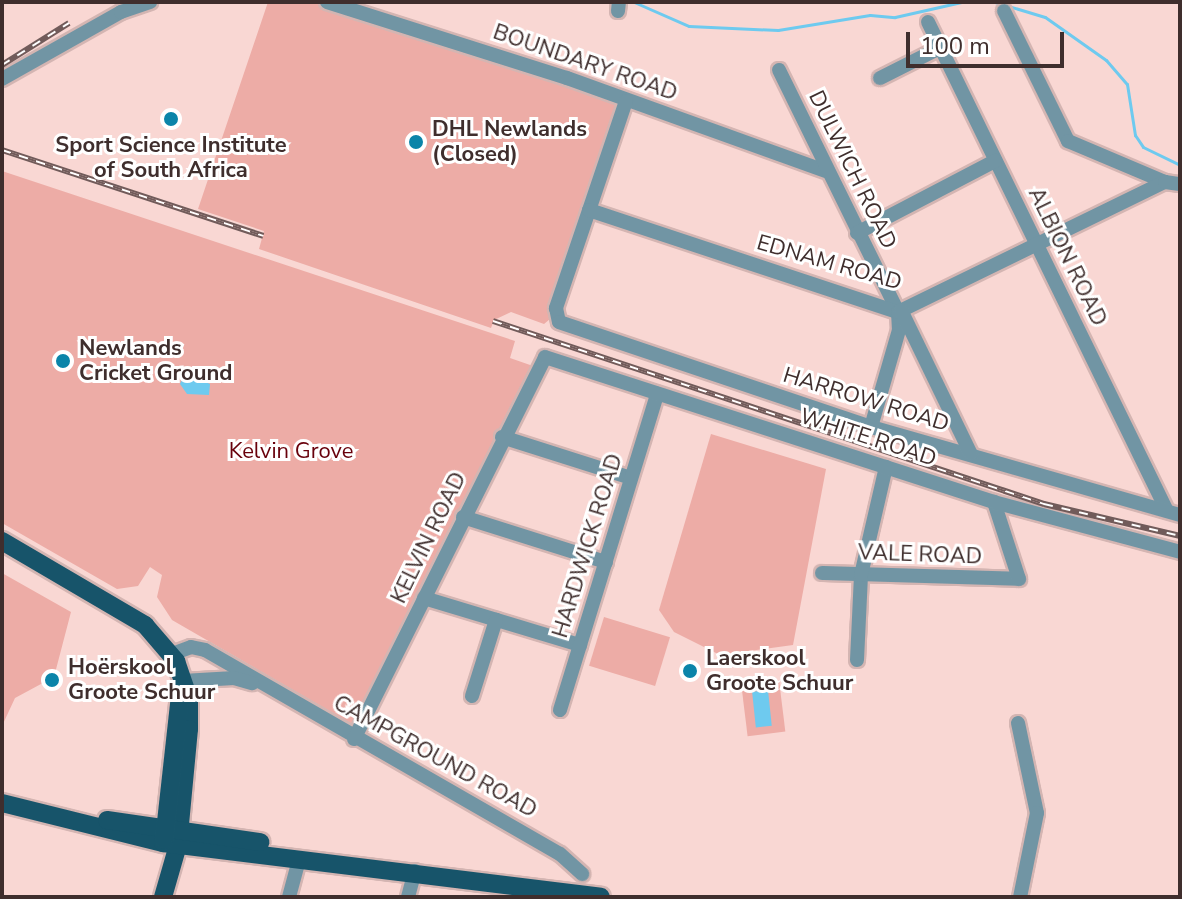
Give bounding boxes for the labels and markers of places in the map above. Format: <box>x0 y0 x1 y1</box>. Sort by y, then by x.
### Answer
marker: Sport Science Institute of South Africa <box>162 110 180 128</box>
place label: DHL Newlands (Closed) <box>432 116 587 168</box>
place label: Sport Science Institute of South Africa <box>55 132 287 184</box>
marker: DHL Newlands (Closed) <box>407 133 425 151</box>
place label: Newlands Cricket Ground <box>79 335 233 386</box>
marker: Newlands Cricket Ground <box>54 352 72 370</box>
place label: Laerskool Groote Schuur <box>706 645 853 696</box>
place label: Hoërskool Groote Schuur <box>68 654 215 706</box>
marker: Laerskool Groote Schuur <box>681 662 699 680</box>
marker: Hoërskool Groote Schuur <box>43 671 61 689</box>

